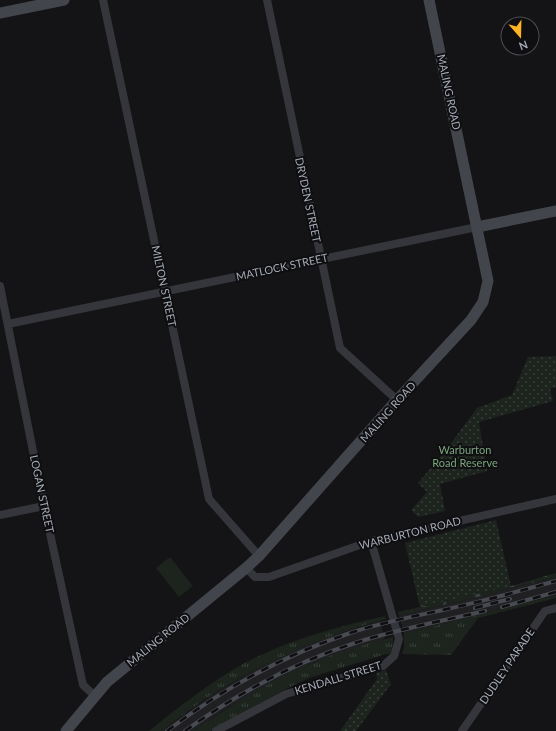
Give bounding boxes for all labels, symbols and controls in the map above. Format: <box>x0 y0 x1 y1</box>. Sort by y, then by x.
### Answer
north arrow <box>500 16 540 56</box>
text: N <box>517 38 530 53</box>
street label: MALING ROAD <box>435 53 464 131</box>
street label: DRYDEN STREET <box>293 156 324 244</box>
street label: MILTON STREET <box>150 244 180 328</box>
street label: MATLOCK STREET <box>235 250 329 283</box>
street label: MALING ROAD <box>357 379 418 445</box>
park label: Warburton Road Reserve <box>432 443 498 469</box>
street label: LOGAN STREET <box>28 454 57 535</box>
street label: WARBURTON ROAD <box>358 514 462 551</box>
street label: MALING ROAD <box>124 610 192 669</box>
street label: DUDLEY PARADE <box>476 625 537 706</box>
street label: KENDALL STREET <box>293 658 383 697</box>

